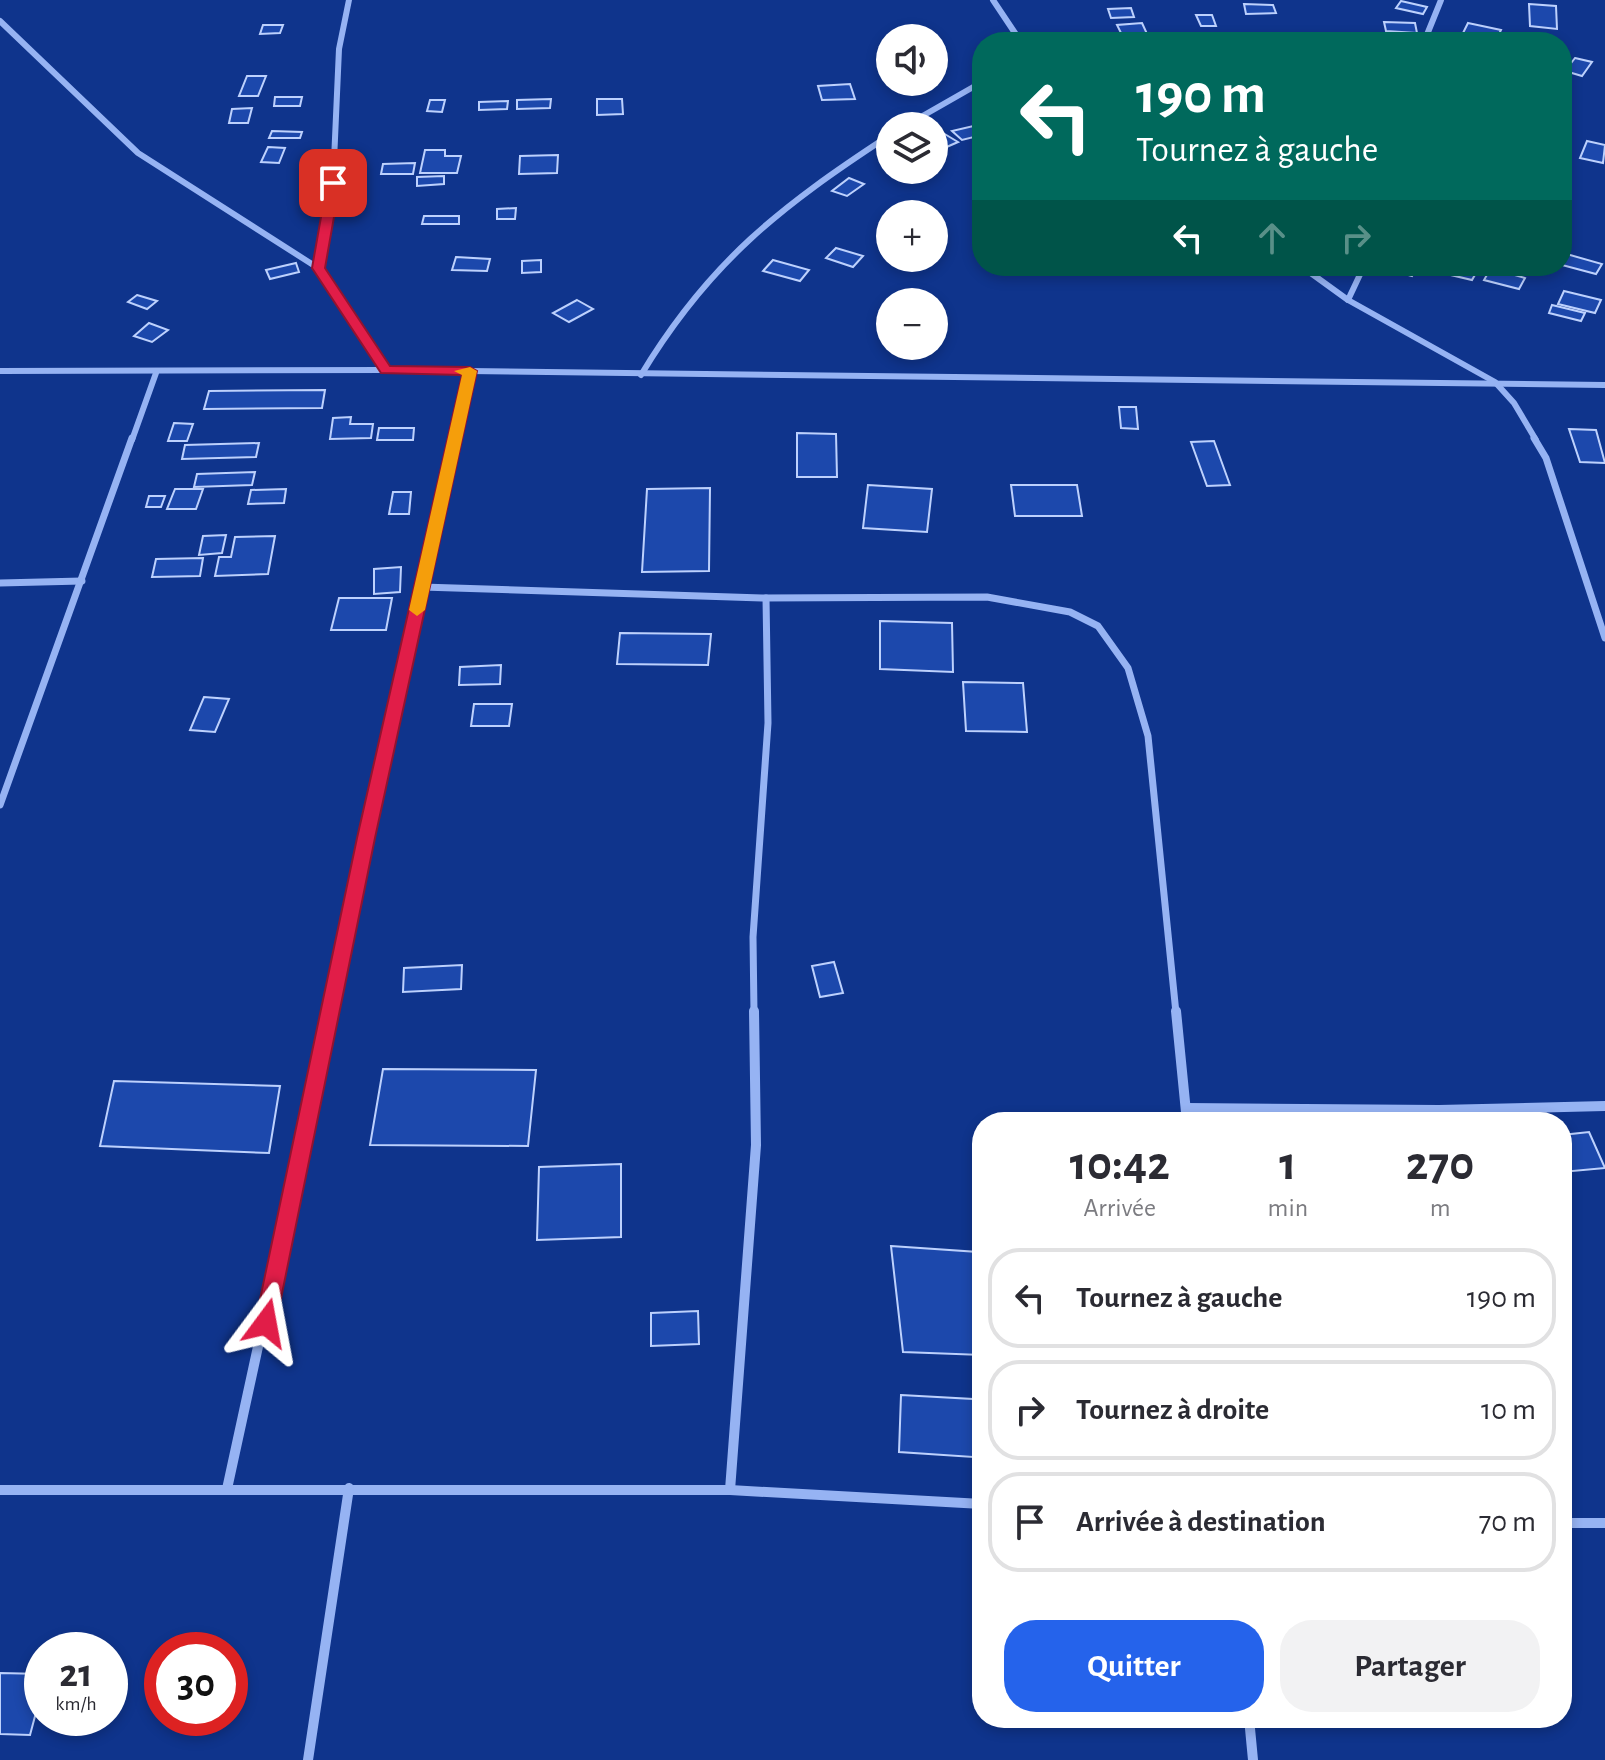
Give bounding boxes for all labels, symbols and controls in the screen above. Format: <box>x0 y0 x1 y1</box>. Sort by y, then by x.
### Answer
map controls <box>876 24 948 360</box>
button: sound <box>876 24 948 96</box>
icon: left <box>1004 64 1108 168</box>
text: 190 m <box>1136 67 1266 123</box>
button: layers <box>876 112 948 184</box>
text: Tournez à gauche <box>1136 132 1378 168</box>
pin <box>299 149 367 217</box>
icon: arrive <box>311 161 355 205</box>
button: + <box>876 200 948 272</box>
icon: left <box>1166 216 1210 260</box>
icon: ahead <box>1250 216 1294 260</box>
icon: right <box>1334 216 1378 260</box>
button: − <box>876 288 948 360</box>
text: 10:42 <box>1070 1141 1170 1189</box>
text: 1 <box>1279 1141 1296 1189</box>
text: 270 <box>1406 1141 1474 1189</box>
text: Arrivée <box>1084 1195 1156 1221</box>
text: min <box>1268 1195 1308 1221</box>
text: m <box>1430 1195 1450 1221</box>
icon: left <box>1008 1276 1052 1320</box>
position arrow <box>224 1281 308 1365</box>
text: Tournez à gauche <box>1076 1283 1283 1313</box>
text: 190 m <box>1467 1283 1536 1313</box>
icon: right <box>1008 1388 1052 1432</box>
text: Tournez à droite <box>1076 1395 1269 1425</box>
text: 10 m <box>1481 1395 1536 1425</box>
icon: arrive <box>1008 1500 1052 1544</box>
text: Arrivée à destination <box>1076 1507 1326 1537</box>
text: 70 m <box>1479 1507 1536 1537</box>
button: Quitter <box>1004 1620 1264 1712</box>
button: Partager <box>1280 1620 1540 1712</box>
speed limit sign: 30 <box>144 1632 248 1736</box>
text: 21 <box>59 1654 93 1694</box>
text: km/h <box>55 1694 97 1714</box>

